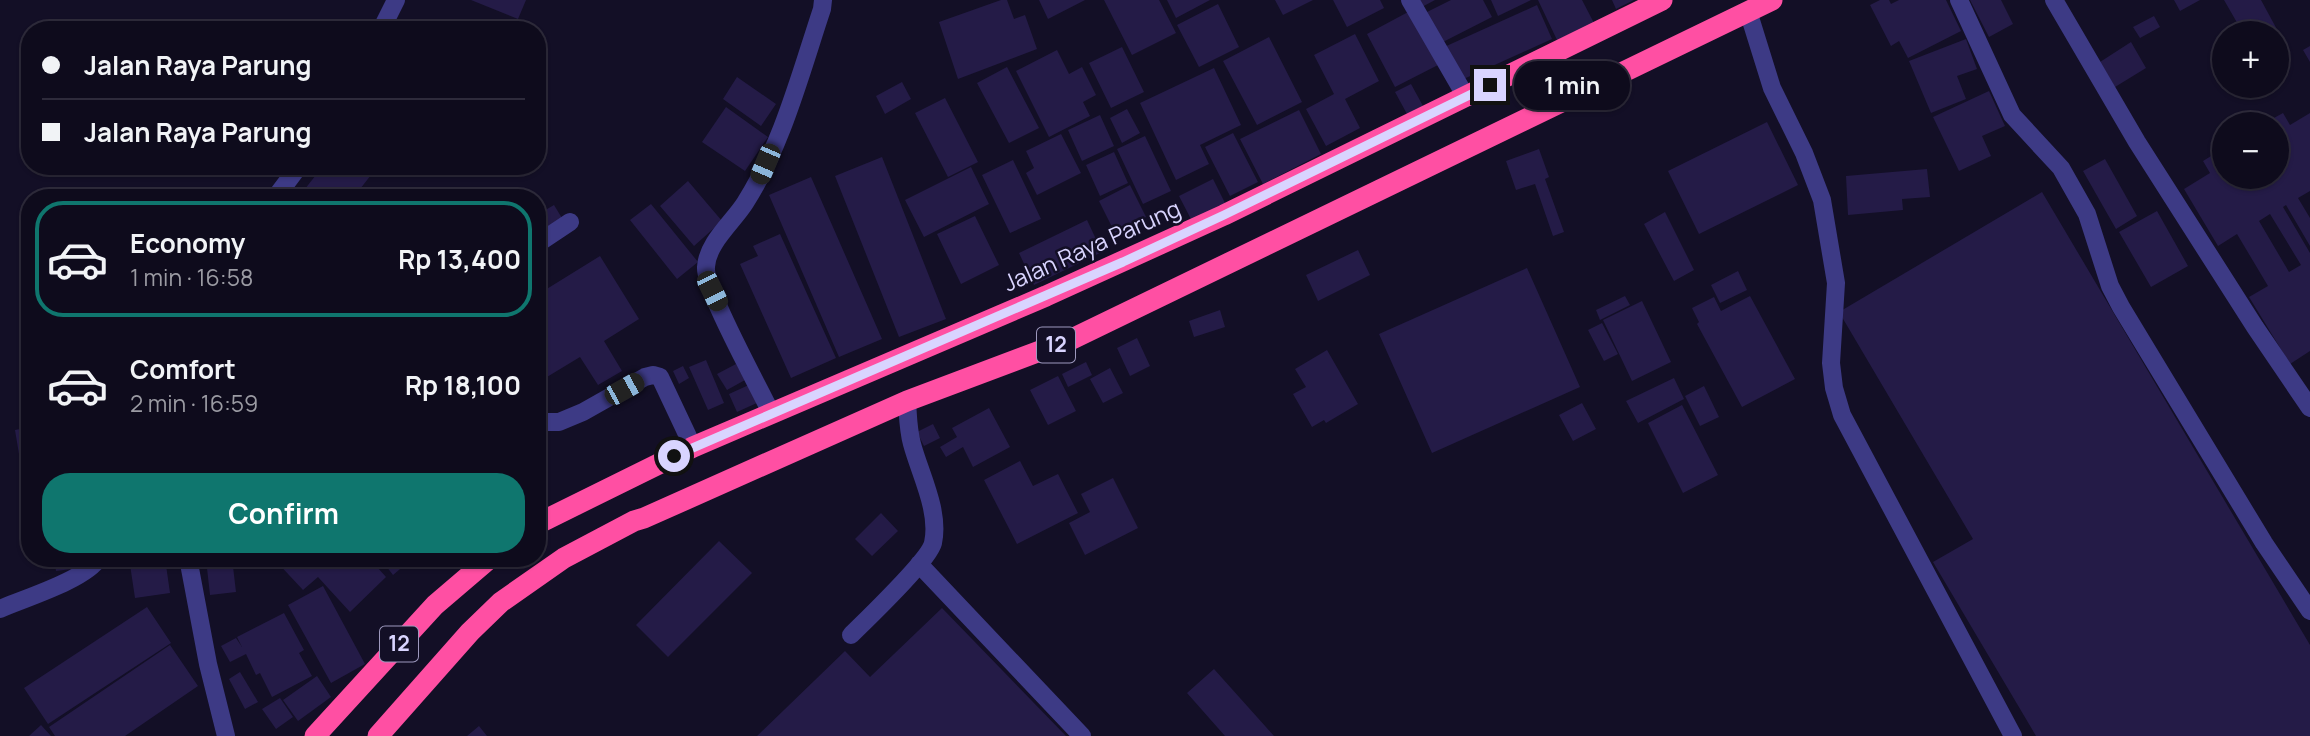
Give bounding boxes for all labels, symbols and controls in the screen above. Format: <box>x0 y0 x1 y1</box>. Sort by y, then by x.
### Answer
map controls <box>2212 21 2289 189</box>
button: + <box>2212 21 2289 98</box>
text: Jalan Raya Parung <box>84 47 311 83</box>
callout: 1 min <box>1514 60 1630 110</box>
route end <box>1474 69 1506 101</box>
text: 1 min <box>1544 69 1600 101</box>
button: − <box>2212 112 2289 189</box>
text: Jalan Raya Parung <box>84 114 311 150</box>
car <box>748 141 783 187</box>
street label: Jalan Raya Parung <box>998 192 1185 299</box>
text: Economy <box>130 225 245 261</box>
icon: car <box>46 228 109 291</box>
text: Rp 13,400 <box>398 241 521 277</box>
text: 1 min · 16:58 <box>130 261 253 293</box>
car <box>694 268 731 314</box>
road number: 12 <box>1037 328 1075 362</box>
text: Comfort <box>130 351 236 387</box>
icon: car <box>46 354 109 417</box>
text: Rp 18,100 <box>405 367 521 403</box>
car <box>601 370 648 408</box>
text: 2 min · 16:59 <box>130 387 258 419</box>
route start <box>658 440 690 472</box>
button: Confirm <box>42 473 525 553</box>
road number: 12 <box>380 626 418 662</box>

